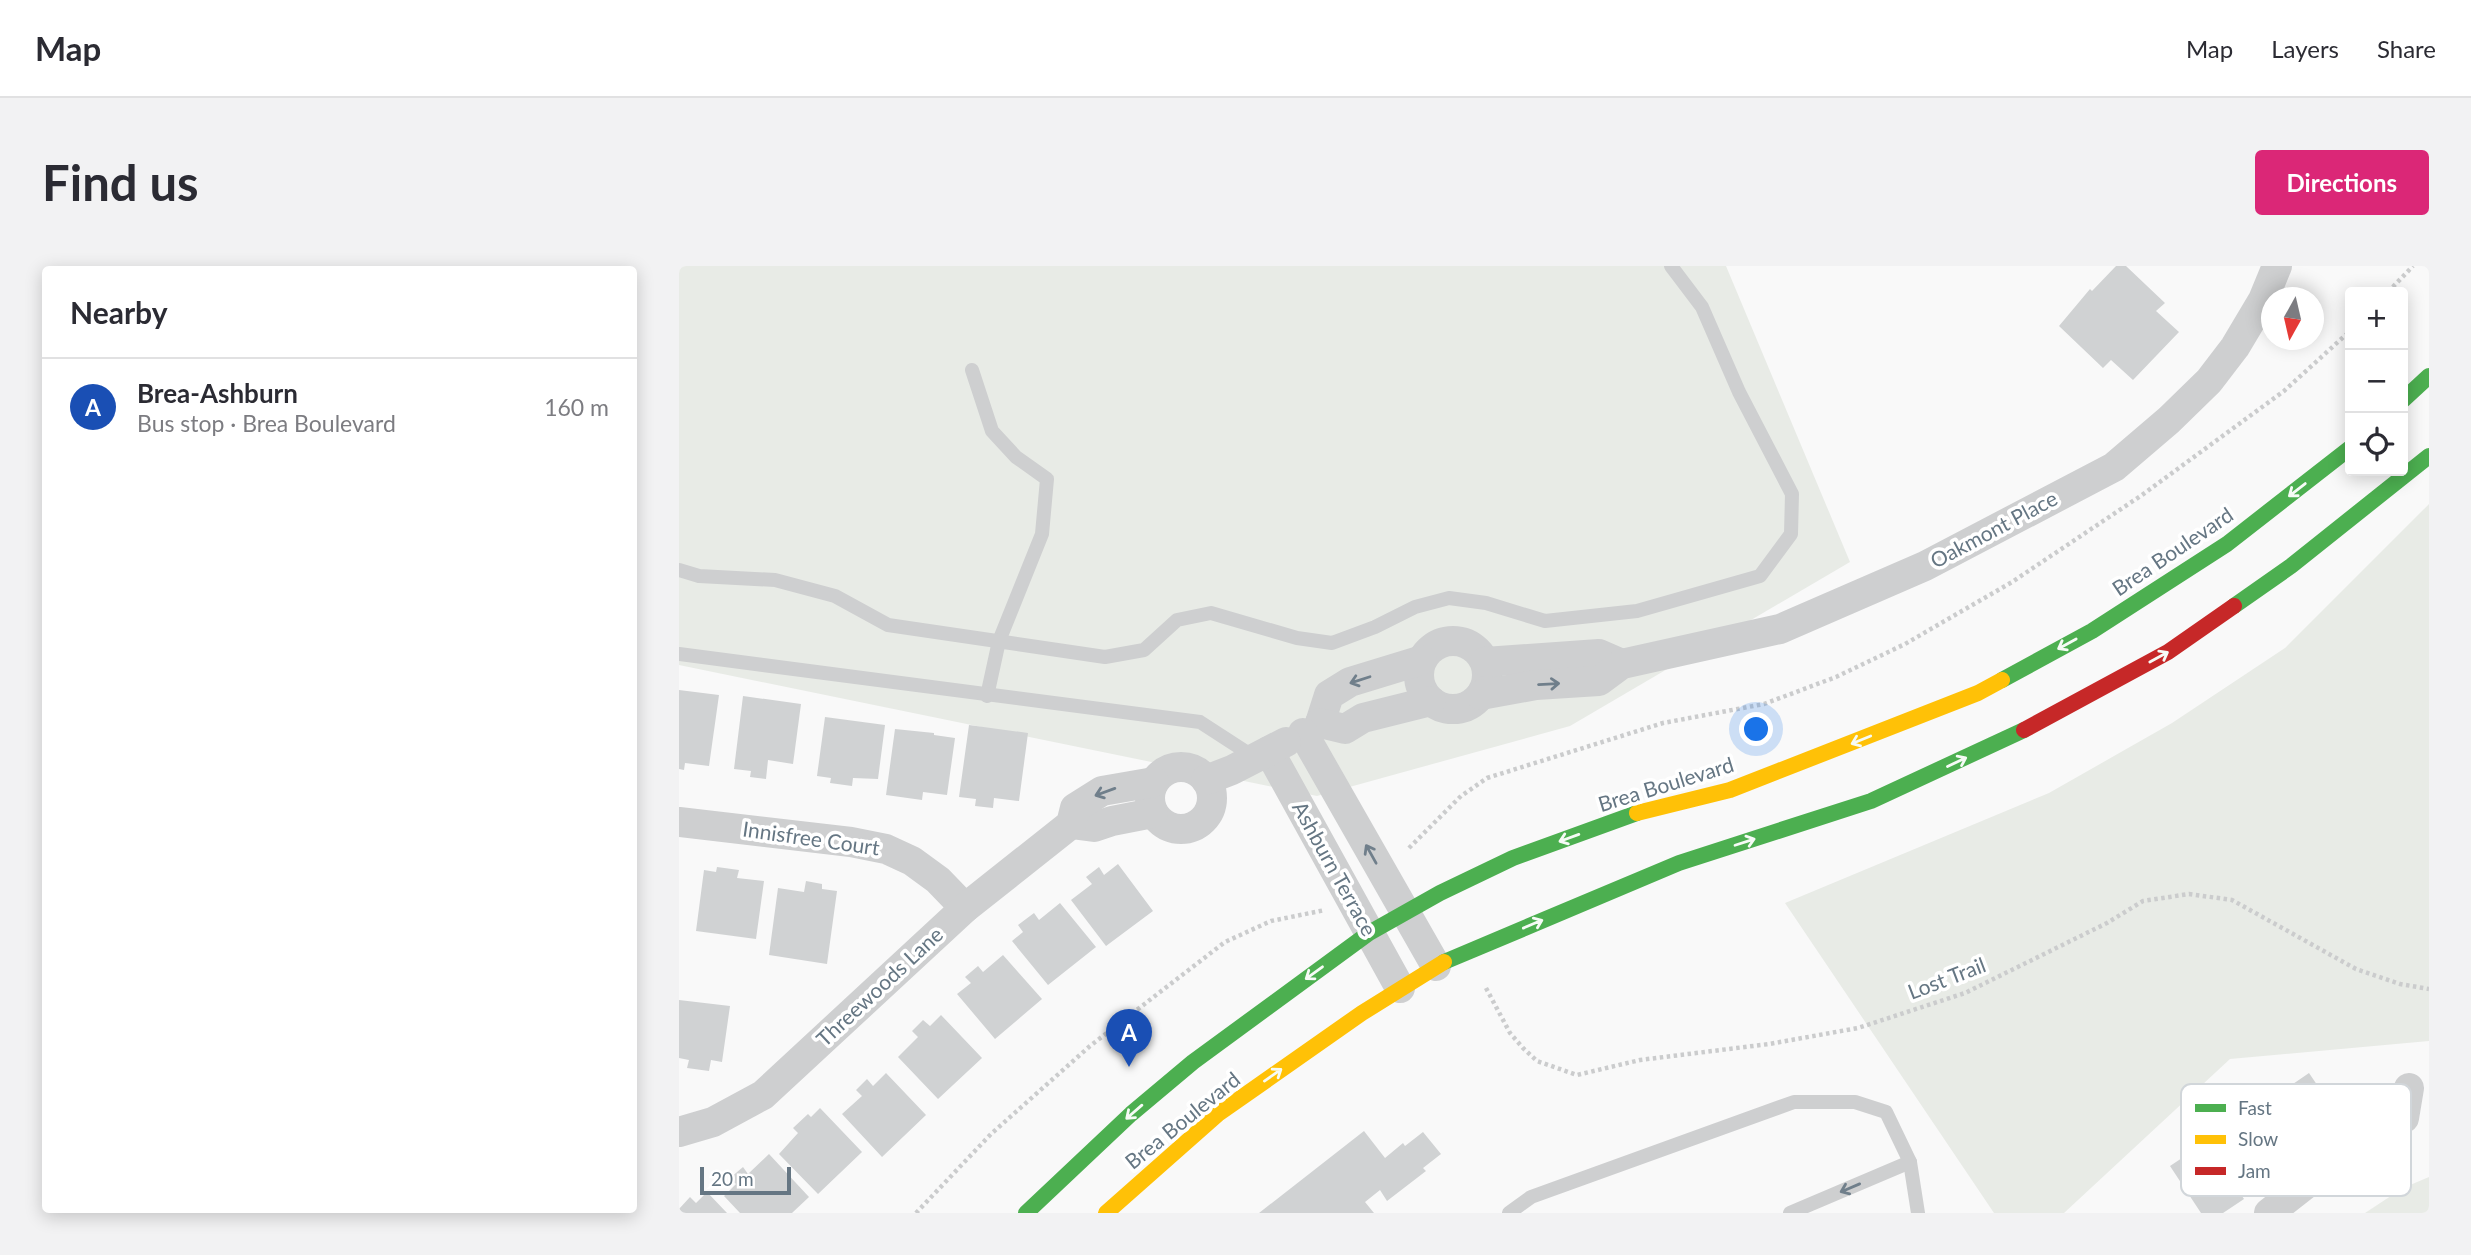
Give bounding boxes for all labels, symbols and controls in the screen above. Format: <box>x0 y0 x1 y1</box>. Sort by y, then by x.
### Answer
text: Map <box>35 28 101 68</box>
text: Map <box>2186 34 2233 63</box>
text: Layers <box>2271 34 2339 63</box>
text: Share <box>2377 34 2436 63</box>
button: Directions <box>2255 150 2429 215</box>
text: Find us <box>42 153 199 211</box>
north arrow <box>2261 287 2324 350</box>
map controls <box>2345 287 2408 476</box>
button: + <box>2345 287 2408 350</box>
text: Nearby <box>70 294 168 330</box>
button: − <box>2345 350 2408 413</box>
text: Brea-Ashburn <box>137 377 298 409</box>
text: A <box>85 393 101 421</box>
text: 160 m <box>544 393 609 421</box>
text: Bus stop · Brea Boulevard <box>137 409 396 437</box>
button: locate <box>2345 413 2408 476</box>
one-way arrow <box>2288 483 2306 498</box>
street label: Oakmont Place <box>1926 485 2061 573</box>
street label: Brea Boulevard <box>2107 501 2237 600</box>
one-way arrow <box>2058 637 2078 651</box>
one-way arrow <box>2148 650 2168 664</box>
one-way arrow <box>1349 674 1371 687</box>
one-way arrow <box>1537 677 1560 690</box>
your location <box>1739 712 1773 746</box>
one-way arrow <box>1851 734 1873 747</box>
street label: Brea Boulevard <box>1595 751 1736 816</box>
one-way arrow <box>1946 755 1967 768</box>
one-way arrow <box>1094 787 1116 799</box>
street label: Ashburn Terrace <box>1288 797 1383 940</box>
street label: Innisfree Court <box>741 816 882 860</box>
one-way arrow <box>1558 833 1580 845</box>
one-way arrow <box>1733 835 1755 847</box>
one-way arrow <box>1364 844 1377 865</box>
one-way arrow <box>1521 917 1543 930</box>
street label: Threewoods Lane <box>811 921 947 1051</box>
street label: Lost Trail <box>1904 951 1989 1004</box>
one-way arrow <box>1305 966 1324 980</box>
pin: A <box>1106 1009 1152 1067</box>
street label: Brea Boulevard <box>1120 1066 1244 1174</box>
one-way arrow <box>1263 1068 1282 1083</box>
legend <box>2181 1084 2411 1196</box>
text: Fast <box>2238 1096 2272 1119</box>
one-way arrow <box>1125 1104 1143 1120</box>
text: Slow <box>2238 1127 2278 1150</box>
text: Jam <box>2238 1159 2271 1182</box>
scale bar <box>700 1164 791 1196</box>
text: 20 m <box>711 1167 754 1190</box>
one-way arrow <box>1839 1182 1861 1195</box>

